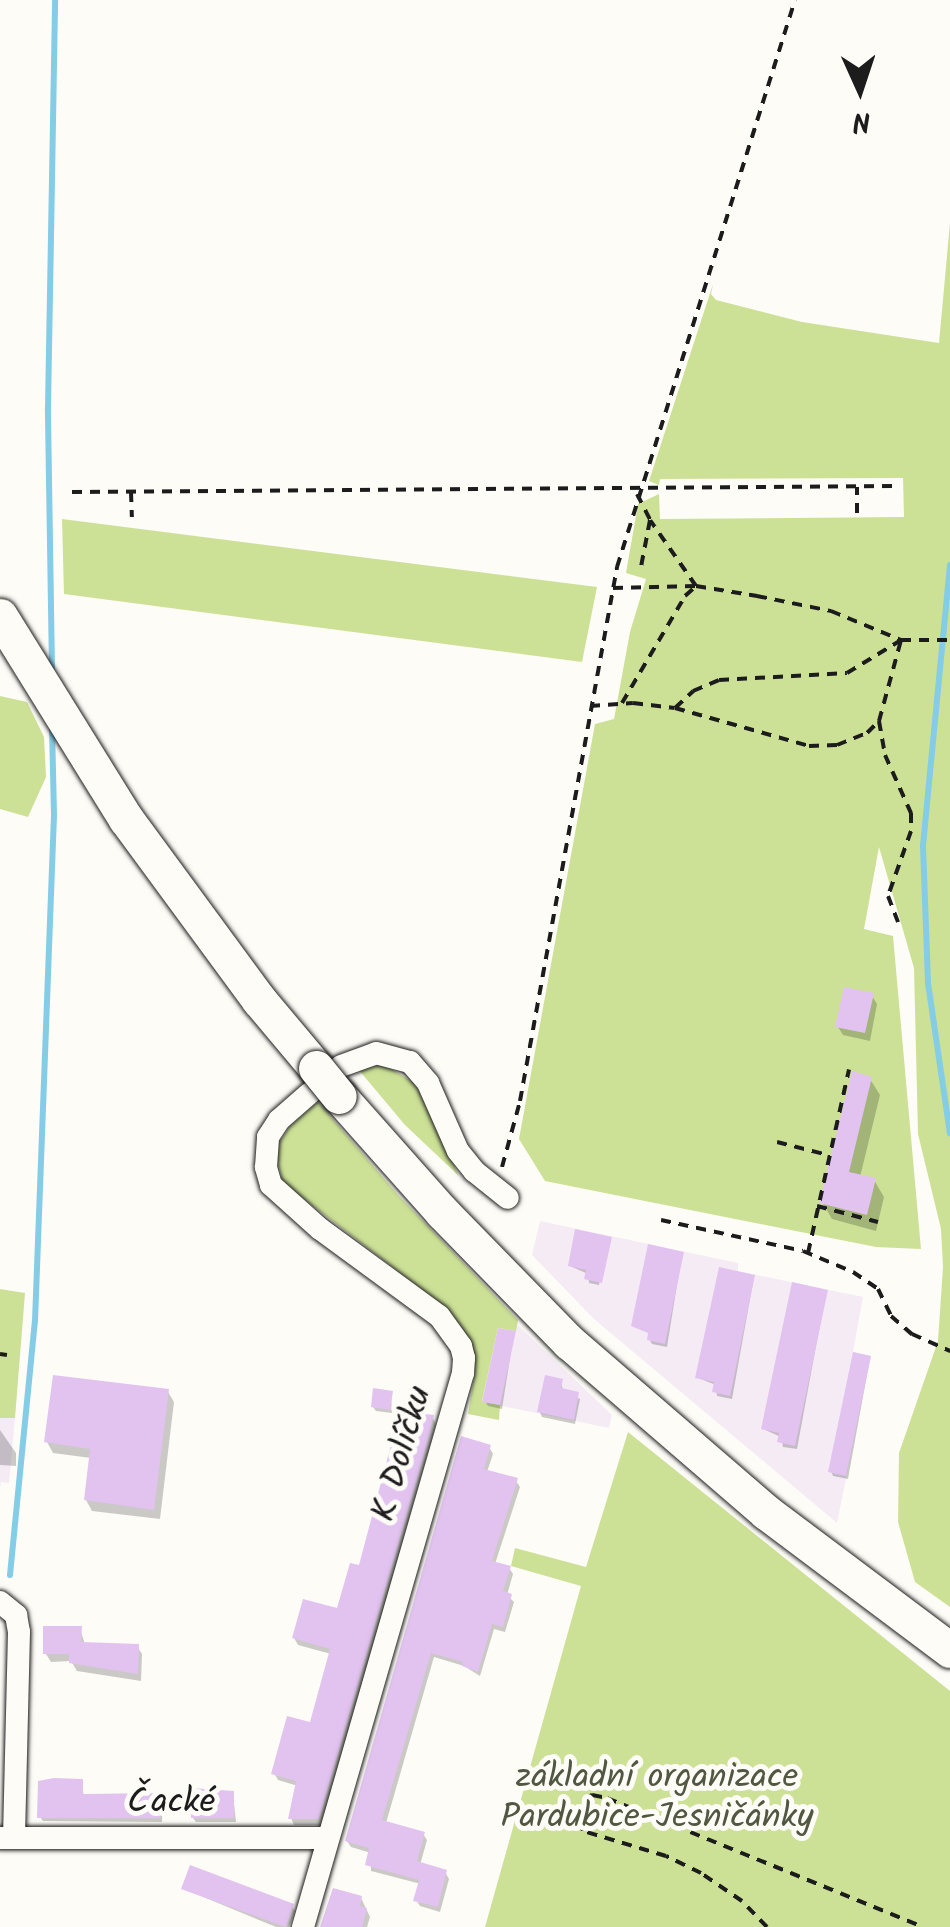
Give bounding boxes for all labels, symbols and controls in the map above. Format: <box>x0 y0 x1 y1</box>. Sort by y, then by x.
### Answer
north arrow <box>810 40 910 140</box>
text: N <box>852 98 872 143</box>
street label: K Dolíčku <box>364 1381 442 1527</box>
park label: základní organizace Pardubice-Jesničánky <box>500 1757 814 1839</box>
street label: Čacké <box>127 1782 215 1824</box>

